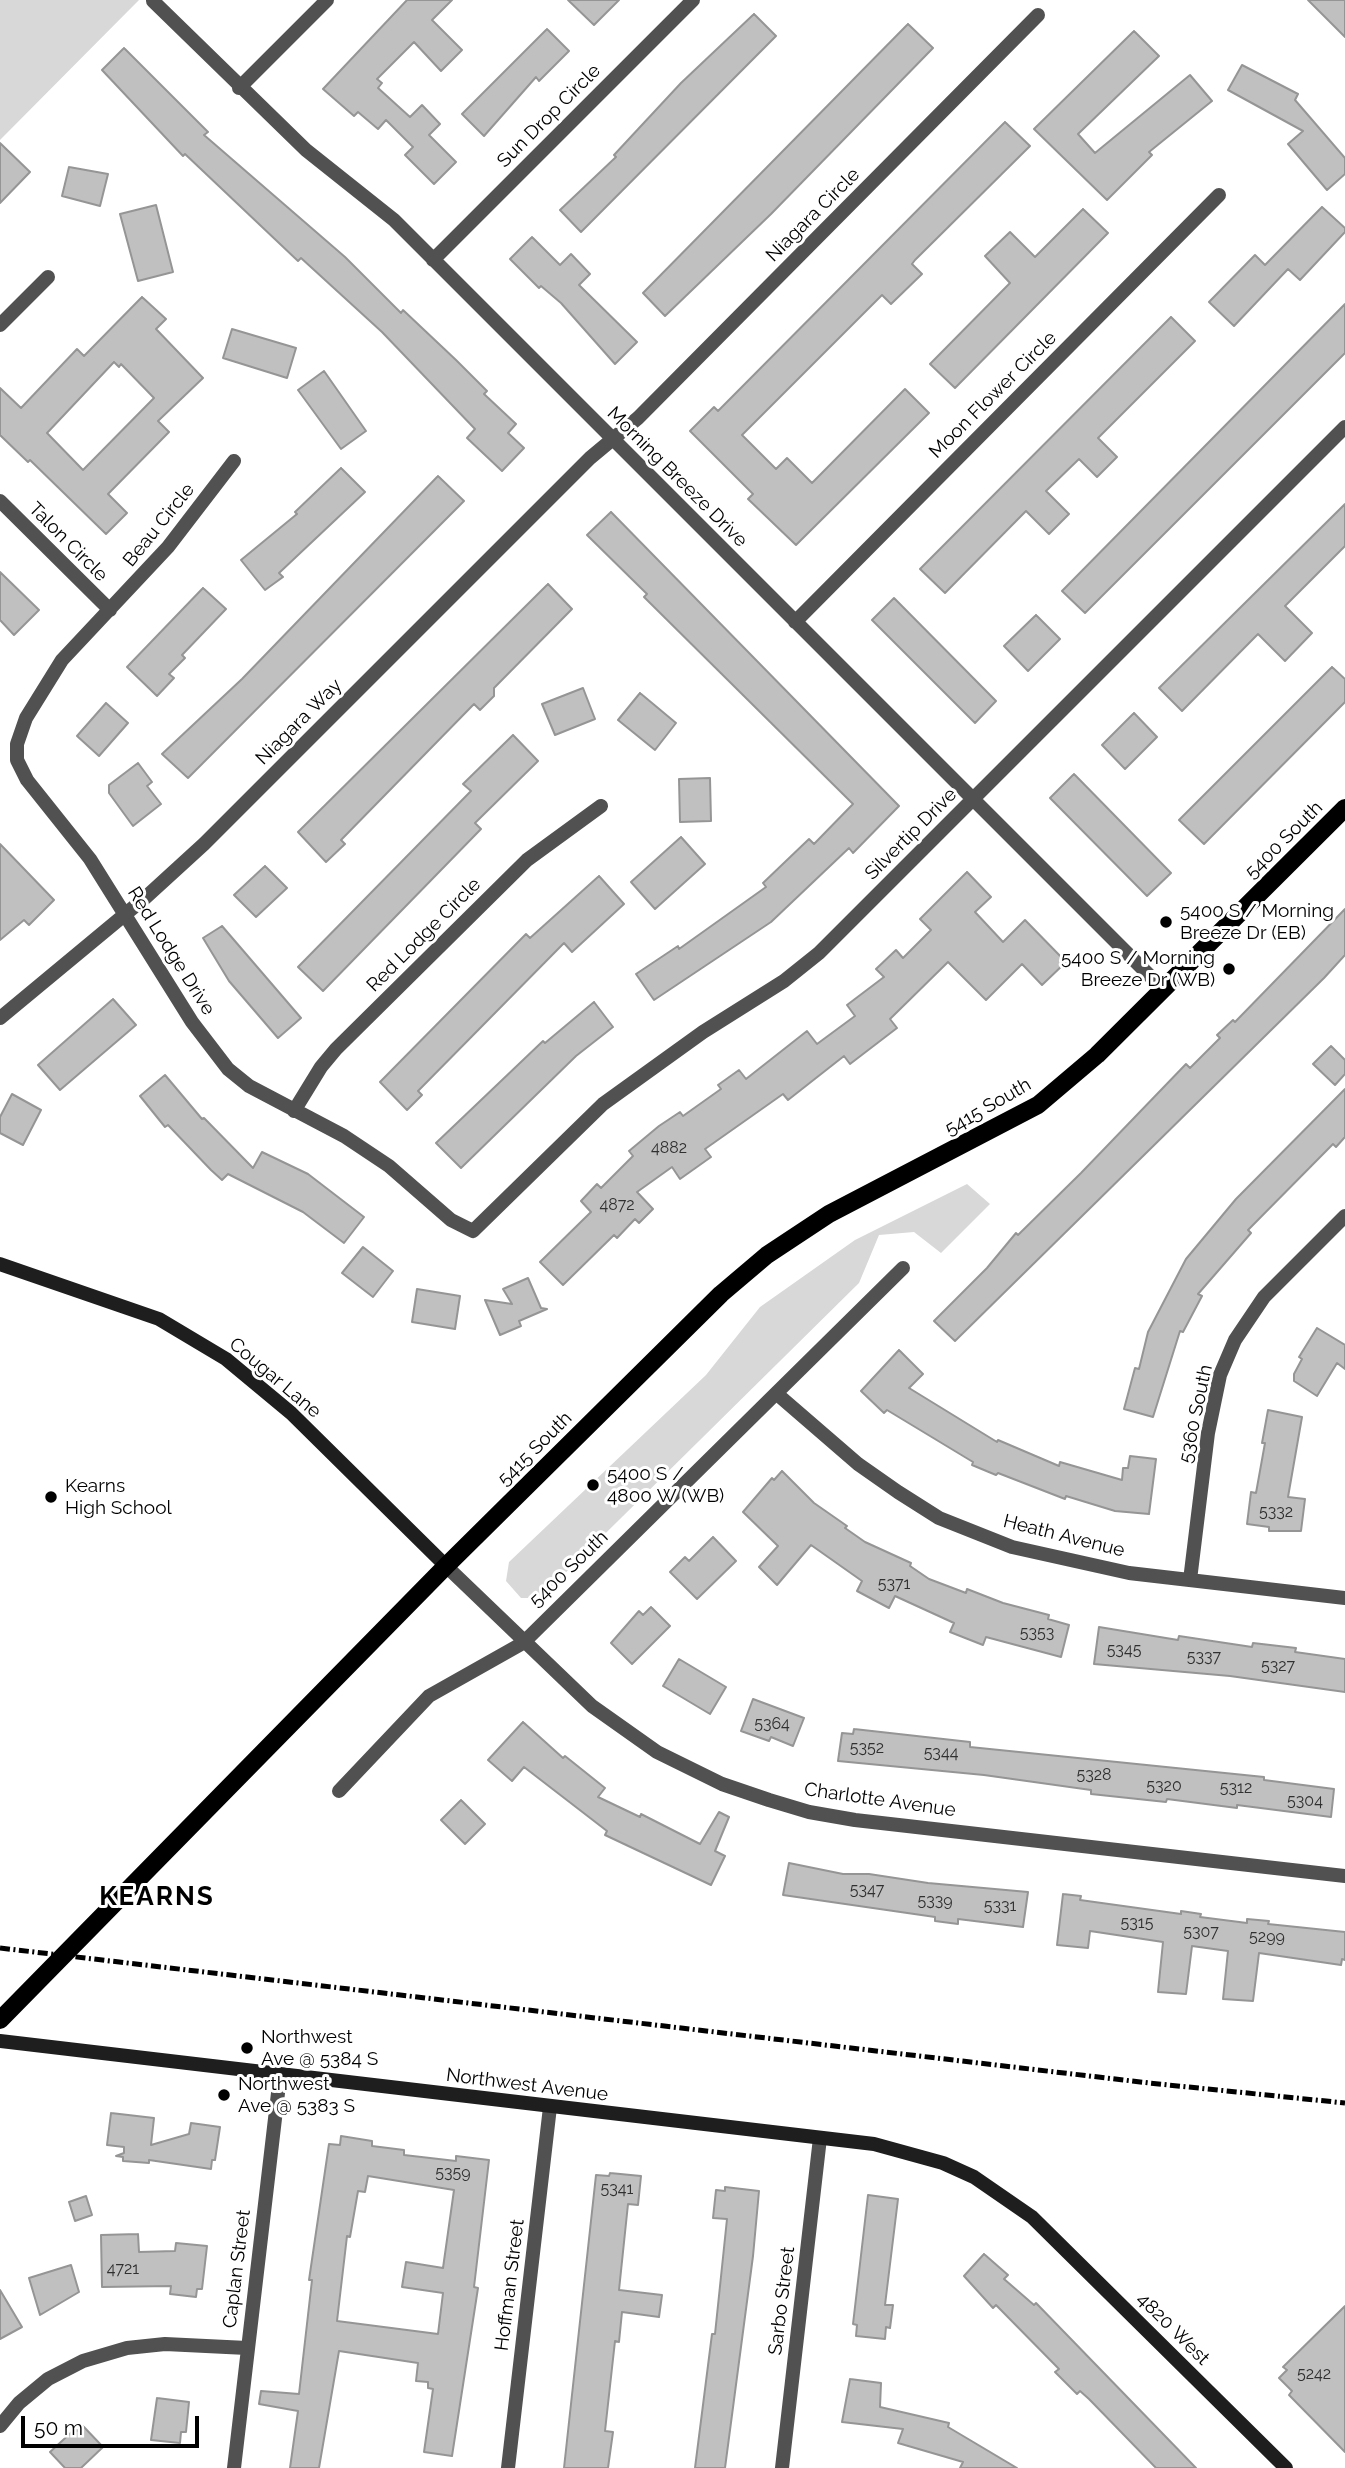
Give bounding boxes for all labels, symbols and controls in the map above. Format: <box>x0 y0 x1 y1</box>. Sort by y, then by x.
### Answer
street label: Sun Drop Circle <box>493 60 605 172</box>
street label: Niagara Circle <box>761 163 865 267</box>
street label: Moon Flower Circle <box>925 327 1061 463</box>
street label: Morning Breeze Drive <box>602 402 752 552</box>
street label: Beau Circle <box>118 479 200 571</box>
street label: Talon Circle <box>24 498 112 586</box>
street label: Niagara Way <box>251 674 347 770</box>
street label: Silvertip Drive <box>860 783 962 885</box>
street label: 5400 South <box>1240 796 1328 884</box>
street label: Red Lodge Circle <box>362 873 486 997</box>
street label: Red Lodge Drive <box>122 883 220 1019</box>
place label: 5400 S / Morning Breeze Dr (EB) <box>1180 900 1334 944</box>
marker: 5400 S / Morning Breeze Dr (EB) <box>1158 914 1174 930</box>
place label: 5400 S / Morning Breeze Dr (WB) <box>1061 947 1215 991</box>
marker: 5400 S / Morning Breeze Dr (WB) <box>1221 961 1237 977</box>
street label: 5415 South <box>941 1073 1035 1141</box>
house number: 4882 <box>651 1138 687 1158</box>
house number: 4872 <box>599 1195 635 1215</box>
street label: Cougar Lane <box>224 1333 326 1423</box>
street label: 5360 South <box>1174 1363 1218 1465</box>
street label: 5415 South <box>493 1407 577 1491</box>
place label: 5400 S / 4800 W (WB) <box>607 1463 724 1507</box>
place label: Kearns High School <box>65 1475 172 1519</box>
marker: 5400 S / 4800 W (WB) <box>585 1477 601 1493</box>
marker: Kearns High School <box>43 1489 59 1505</box>
house number: 5332 <box>1259 1502 1293 1522</box>
street label: Heath Avenue <box>1001 1510 1127 1562</box>
street label: 5400 South <box>525 1526 613 1612</box>
house number: 5371 <box>878 1574 910 1594</box>
house number: 5353 <box>1020 1623 1054 1643</box>
house number: 5345 <box>1107 1640 1141 1660</box>
house number: 5337 <box>1187 1647 1221 1667</box>
house number: 5327 <box>1261 1656 1295 1676</box>
house number: 5364 <box>754 1714 790 1734</box>
house number: 5352 <box>850 1738 884 1758</box>
house number: 5344 <box>924 1743 958 1763</box>
house number: 5328 <box>1076 1765 1112 1785</box>
house number: 5320 <box>1146 1776 1182 1796</box>
street label: Charlotte Avenue <box>803 1778 957 1822</box>
house number: 5312 <box>1220 1778 1252 1798</box>
house number: 5304 <box>1287 1791 1323 1811</box>
house number: 5347 <box>850 1880 884 1900</box>
district label: KEARNS <box>100 1881 214 1913</box>
house number: 5339 <box>917 1891 953 1911</box>
house number: 5331 <box>984 1896 1016 1916</box>
house number: 5315 <box>1121 1913 1153 1933</box>
house number: 5307 <box>1183 1922 1219 1942</box>
house number: 5299 <box>1249 1927 1285 1947</box>
place label: Northwest Ave @ 5384 S <box>261 2026 378 2070</box>
marker: Northwest Ave @ 5384 S <box>239 2040 255 2056</box>
street label: Northwest Avenue <box>445 2064 609 2106</box>
place label: Northwest Ave @ 5383 S <box>238 2073 355 2117</box>
marker: Northwest Ave @ 5383 S <box>216 2087 232 2103</box>
house number: 5359 <box>435 2163 471 2183</box>
house number: 5341 <box>601 2179 633 2199</box>
street label: Caplan Street <box>218 2208 256 2330</box>
street label: Hoffman Street <box>491 2218 529 2352</box>
street label: Sarbo Street <box>764 2245 800 2357</box>
house number: 4721 <box>107 2259 139 2279</box>
street label: 4820 West <box>1132 2288 1214 2370</box>
house number: 5242 <box>1297 2364 1331 2384</box>
scale bar <box>24 2402 203 2446</box>
text: 50 m <box>34 2415 83 2440</box>

